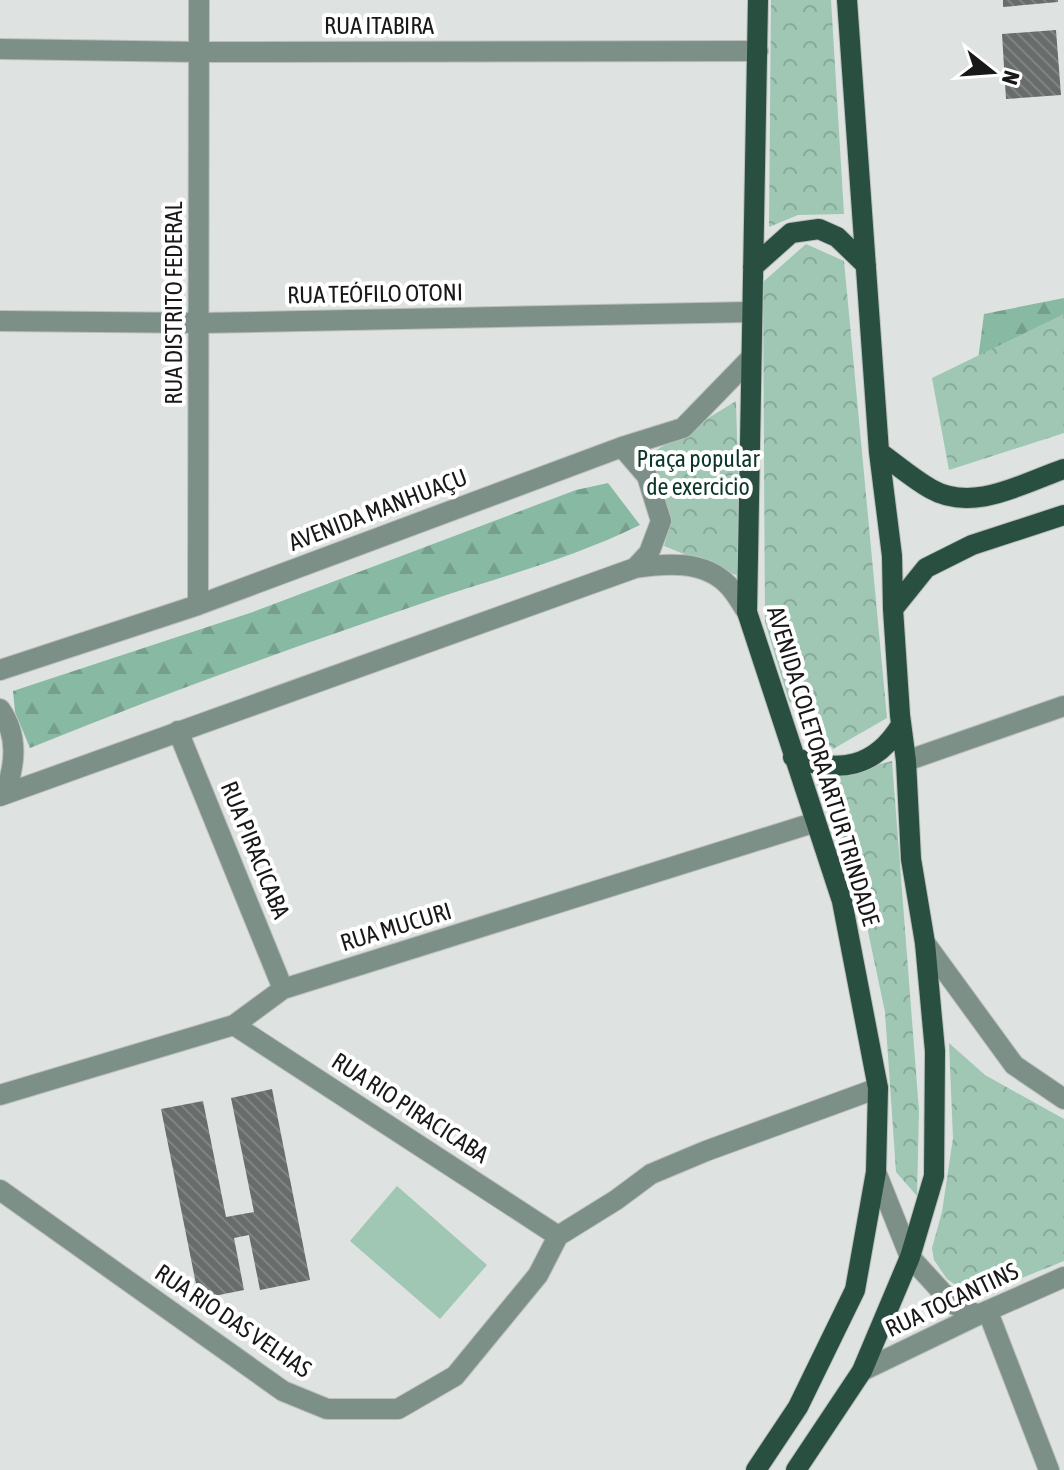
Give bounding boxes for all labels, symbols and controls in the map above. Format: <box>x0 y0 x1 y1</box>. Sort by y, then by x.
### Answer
street label: RUA ITABIRA <box>324 12 434 39</box>
north arrow <box>952 32 1032 112</box>
text: N <box>997 68 1025 88</box>
street label: RUA DISTRITO FEDERAL <box>160 201 187 405</box>
street label: RUA TEÓFILO OTONI <box>287 278 463 309</box>
park label: Praça popular de exercicio <box>636 445 760 500</box>
street label: AVENIDA MANHUAÇU <box>285 463 471 556</box>
street label: AVENIDA COLETORA ARTUR TRINDADE <box>762 603 885 929</box>
street label: RUA PIRACICABA <box>216 777 295 923</box>
street label: RUA MUCURI <box>337 897 455 956</box>
street label: RUA RIO PIRACICABA <box>327 1047 494 1168</box>
street label: RUA TOCANTINS <box>881 1257 1022 1342</box>
street label: RUA RIO DAS VELHAS <box>150 1258 316 1383</box>

